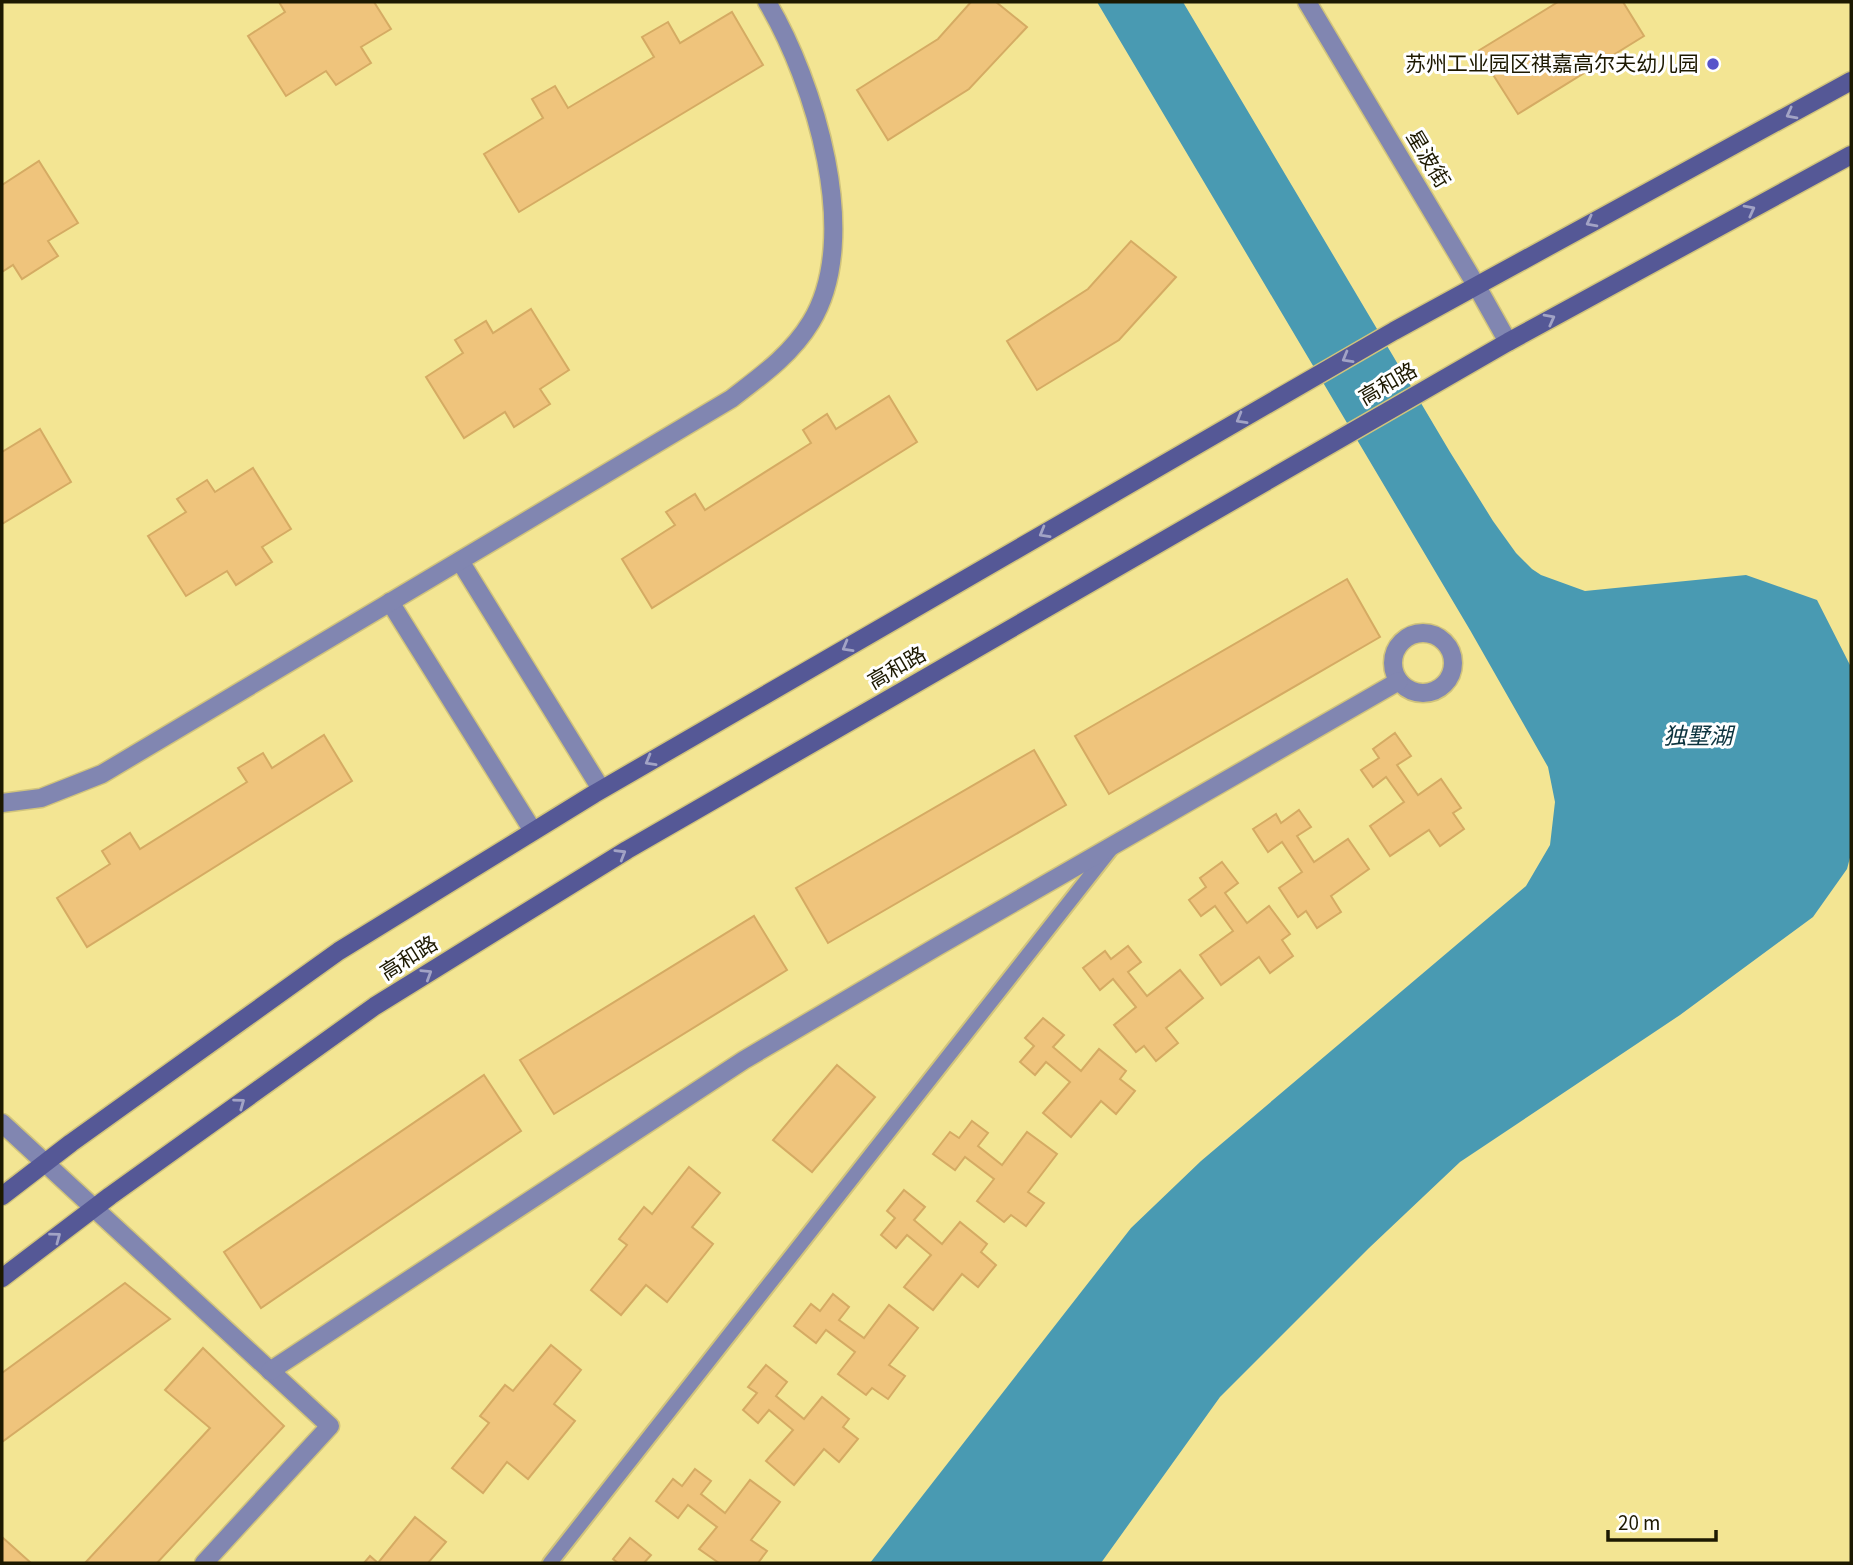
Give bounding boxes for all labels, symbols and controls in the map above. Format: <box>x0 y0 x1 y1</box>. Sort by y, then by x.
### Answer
place label: 苏州工业园区祺嘉高尔夫幼儿园 <box>1405 49 1699 79</box>
marker: 苏州工业园区祺嘉高尔夫幼儿园 <box>1705 56 1721 72</box>
one-way arrow <box>1786 106 1798 119</box>
street label: 星波街 <box>1399 124 1457 194</box>
one-way arrow <box>1743 205 1755 218</box>
one-way arrow <box>1586 214 1599 228</box>
one-way arrow <box>1543 314 1555 327</box>
one-way arrow <box>1342 350 1354 363</box>
street label: 高和路 <box>1353 355 1423 413</box>
one-way arrow <box>1235 411 1248 424</box>
one-way arrow <box>1038 525 1051 538</box>
one-way arrow <box>841 639 854 652</box>
street label: 高和路 <box>862 639 932 697</box>
water label: 独墅湖 <box>1664 720 1736 753</box>
one-way arrow <box>645 753 657 766</box>
one-way arrow <box>613 849 626 862</box>
street label: 高和路 <box>374 929 444 987</box>
one-way arrow <box>420 969 433 982</box>
one-way arrow <box>232 1099 245 1111</box>
one-way arrow <box>48 1232 61 1245</box>
scale bar <box>1608 1498 1716 1542</box>
text: 20 m <box>1618 1508 1660 1538</box>

